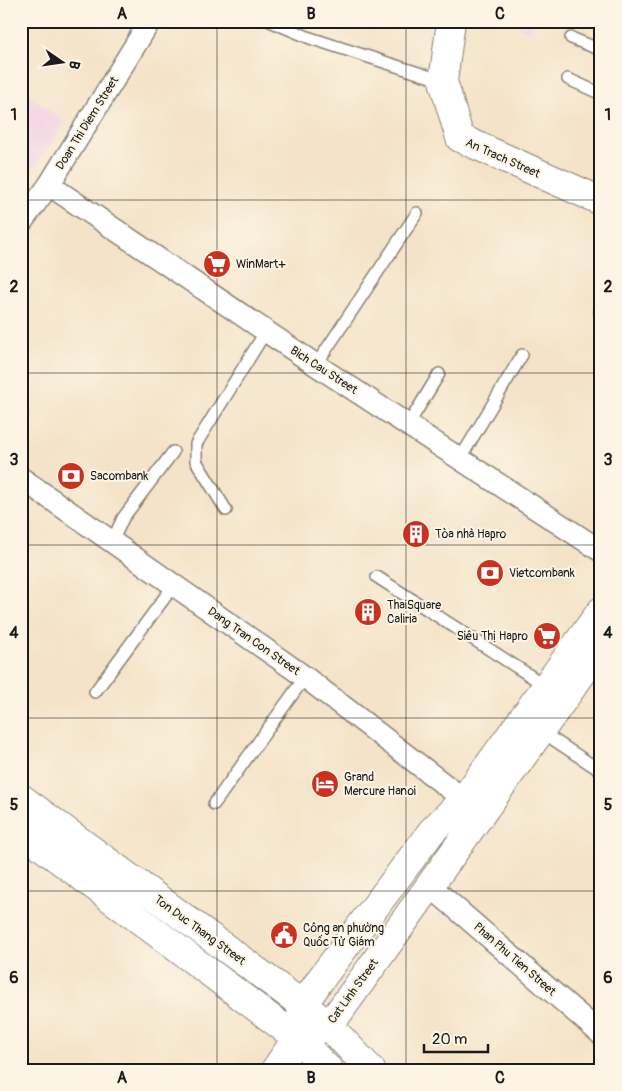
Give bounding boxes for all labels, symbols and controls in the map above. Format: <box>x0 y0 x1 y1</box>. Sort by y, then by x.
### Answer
text: A <box>117 4 128 24</box>
text: B <box>306 4 316 24</box>
text: C <box>495 4 505 24</box>
north arrow <box>38 38 88 88</box>
text: B <box>65 59 83 71</box>
street label: Doan Thi Diem Street <box>53 74 122 173</box>
text: 1 <box>11 105 17 125</box>
text: 1 <box>605 105 611 125</box>
street label: An Trach Street <box>463 135 543 182</box>
supermarket icon: WinMart+ <box>202 249 232 279</box>
place label: WinMart+ <box>236 257 286 272</box>
text: 2 <box>10 277 19 297</box>
text: 2 <box>604 277 613 297</box>
street label: Bich Cau Street <box>287 343 360 398</box>
text: 3 <box>10 450 19 470</box>
text: 3 <box>604 450 613 470</box>
bank icon: Sacombank <box>56 461 86 491</box>
place label: Sacombank <box>90 469 148 484</box>
building icon: Tòa nhà Hapro <box>401 519 431 549</box>
place label: Tòa nhà Hapro <box>435 527 507 542</box>
bank icon: Vietcombank <box>475 558 505 588</box>
place label: Vietcombank <box>509 566 575 581</box>
building icon: ThaiSquare Caliria <box>353 597 383 627</box>
place label: ThaiSquare Caliria <box>387 598 441 627</box>
street label: Dang Tran Con Street <box>205 604 303 679</box>
supermarket icon: Siêu Thị Hapro <box>532 621 562 651</box>
text: 4 <box>9 623 19 643</box>
text: 4 <box>603 623 613 643</box>
place label: Siêu Thị Hapro <box>457 629 529 644</box>
hotel icon: Grand Mercure Hanoi <box>310 769 340 799</box>
place label: Grand Mercure Hanoi <box>344 770 416 799</box>
text: 5 <box>10 795 19 815</box>
text: 5 <box>604 795 613 815</box>
street label: Ton Duc Thang Street <box>151 892 248 969</box>
public building icon: Công an phường Quốc Tử Giám <box>269 920 299 950</box>
street label: Phan Phu Tien Street <box>470 920 559 999</box>
place label: Công an phường Quốc Tử Giám <box>303 921 384 950</box>
street label: Cat Linh Street <box>325 956 382 1027</box>
text: 6 <box>9 968 19 988</box>
text: 6 <box>603 968 613 988</box>
scale bar <box>424 1021 488 1053</box>
text: 20 m <box>432 1030 467 1049</box>
text: A <box>117 1068 128 1088</box>
text: B <box>306 1068 316 1088</box>
text: C <box>495 1068 505 1088</box>

